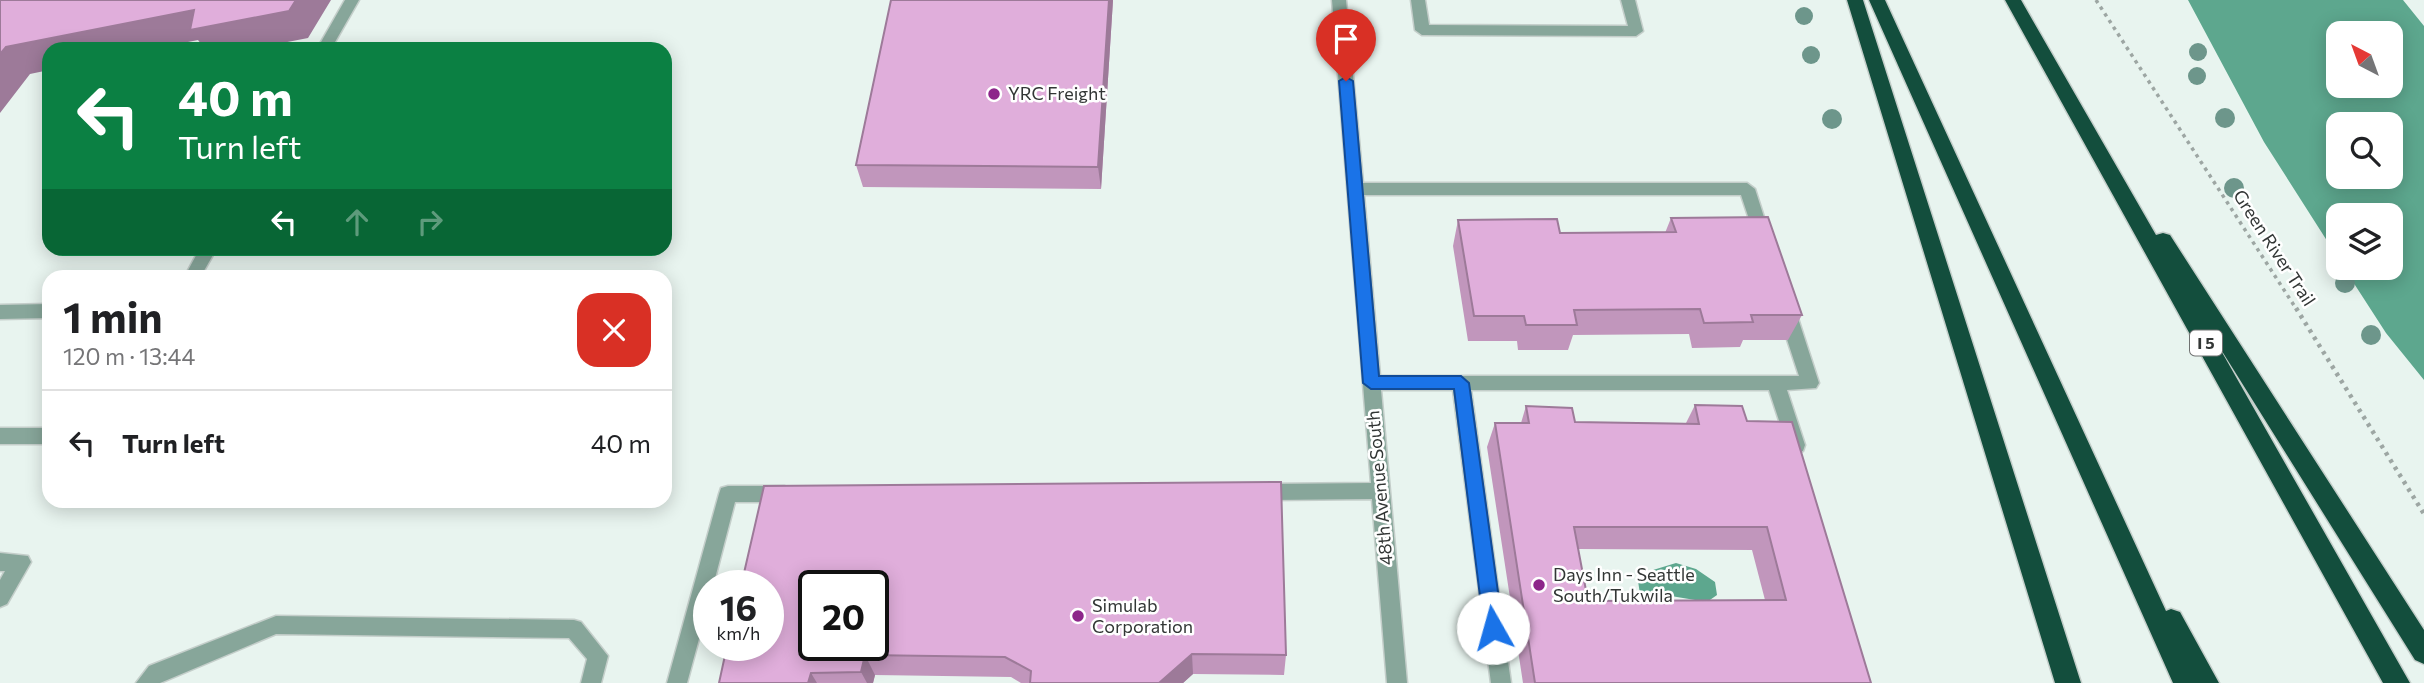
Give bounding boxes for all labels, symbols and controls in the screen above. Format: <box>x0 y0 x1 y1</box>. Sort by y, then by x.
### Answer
pin <box>1316 9 1376 81</box>
icon: arrive <box>1327 20 1365 58</box>
north arrow <box>2326 21 2403 98</box>
map controls <box>2326 21 2403 280</box>
text: 40 m <box>178 66 293 126</box>
icon: left <box>63 70 154 161</box>
place label: YRC Freight <box>1008 82 1106 104</box>
marker: YRC Freight <box>986 86 1002 102</box>
button: search <box>2326 112 2403 189</box>
text: Turn left <box>178 126 302 166</box>
street label: Green River Trail <box>2229 185 2321 310</box>
icon: left <box>265 203 303 241</box>
icon: ahead <box>338 203 376 241</box>
icon: right <box>411 203 449 241</box>
button: layers <box>2326 203 2403 280</box>
text: 1 min <box>63 290 163 342</box>
button: close <box>577 293 651 367</box>
road number: I 5 <box>2190 330 2222 356</box>
text: 120 m · 13:44 <box>63 342 195 370</box>
street label: 48th Avenue South <box>1361 410 1397 566</box>
icon: left <box>63 424 101 462</box>
text: Turn left <box>122 427 225 458</box>
text: 40 m <box>591 427 651 458</box>
place label: Days Inn - Seattle South/Tukwila <box>1553 563 1695 606</box>
speed limit sign: 20 <box>798 570 889 661</box>
marker: Days Inn - Seattle South/Tukwila <box>1531 577 1547 593</box>
text: 16 <box>720 585 757 628</box>
position arrow <box>1456 591 1530 665</box>
place label: Simulab Corporation <box>1092 594 1193 637</box>
marker: Simulab Corporation <box>1070 608 1086 624</box>
text: km/h <box>717 622 760 644</box>

